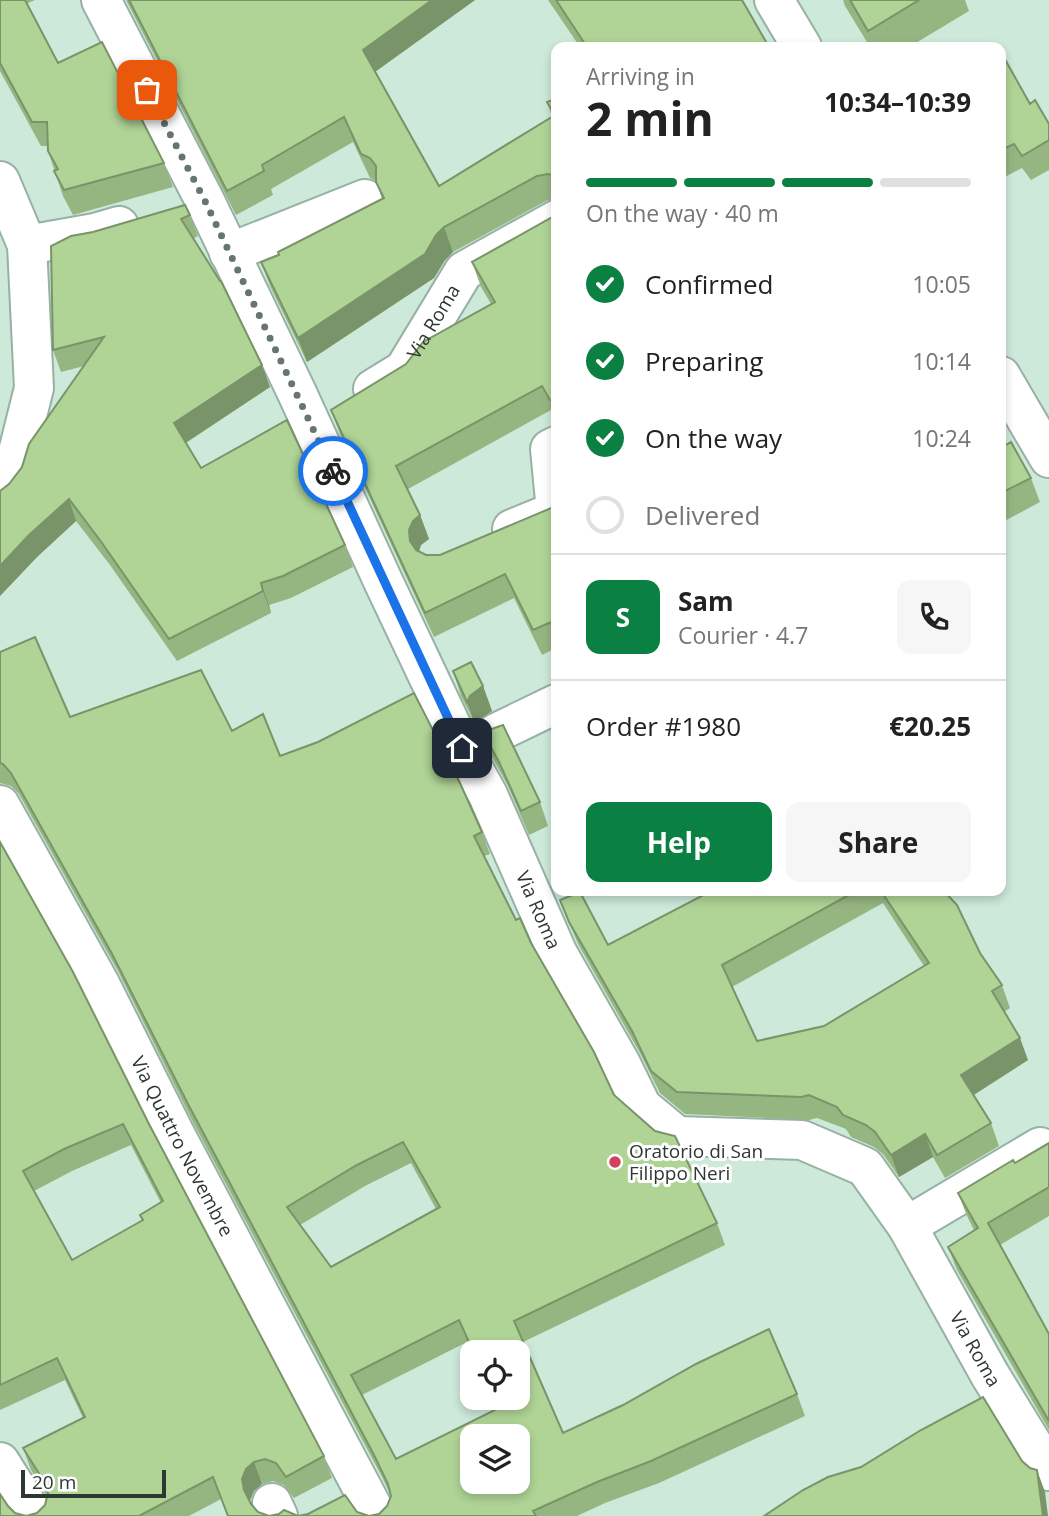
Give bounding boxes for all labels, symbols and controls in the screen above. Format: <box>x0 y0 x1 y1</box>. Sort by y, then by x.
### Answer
pin <box>117 60 177 120</box>
text: Arriving in <box>586 60 695 92</box>
icon: bag <box>128 71 166 109</box>
text: 10:34–10:39 <box>824 84 971 120</box>
text: 2 min <box>586 87 714 149</box>
text: On the way · 40 m <box>586 197 779 229</box>
icon: check <box>586 265 624 303</box>
text: Confirmed <box>645 266 773 302</box>
text: 10:05 <box>912 268 971 300</box>
street label: Via Roma <box>401 279 466 364</box>
icon: check <box>586 342 624 380</box>
text: Preparing <box>645 343 763 379</box>
text: 10:14 <box>912 345 971 377</box>
icon: check <box>586 419 624 457</box>
text: On the way <box>645 420 782 456</box>
text: 10:24 <box>912 422 971 454</box>
courier <box>298 436 368 506</box>
icon: bike <box>314 452 352 490</box>
text: Delivered <box>645 497 760 533</box>
button: phone <box>897 580 971 654</box>
text: Sam <box>678 583 734 619</box>
text: S <box>616 599 630 635</box>
text: Courier · 4.7 <box>678 619 808 651</box>
text: Order #1980 <box>586 708 741 744</box>
text: €20.25 <box>889 708 971 744</box>
pin <box>432 718 492 778</box>
icon: home <box>443 729 481 767</box>
button: Help <box>586 802 772 882</box>
button: Share <box>786 802 971 882</box>
street label: Via Roma <box>510 867 567 953</box>
street label: Via Quattro Novembre <box>125 1052 240 1241</box>
place label: Oratorio di San Filippo Neri <box>629 1138 763 1186</box>
marker: Oratorio di San Filippo Neri <box>607 1154 623 1170</box>
street label: Via Roma <box>944 1306 1007 1392</box>
map controls <box>460 1340 530 1494</box>
button: locate <box>460 1340 530 1410</box>
button: layers <box>460 1424 530 1494</box>
scale bar <box>21 1467 166 1499</box>
text: 20 m <box>32 1469 76 1495</box>

